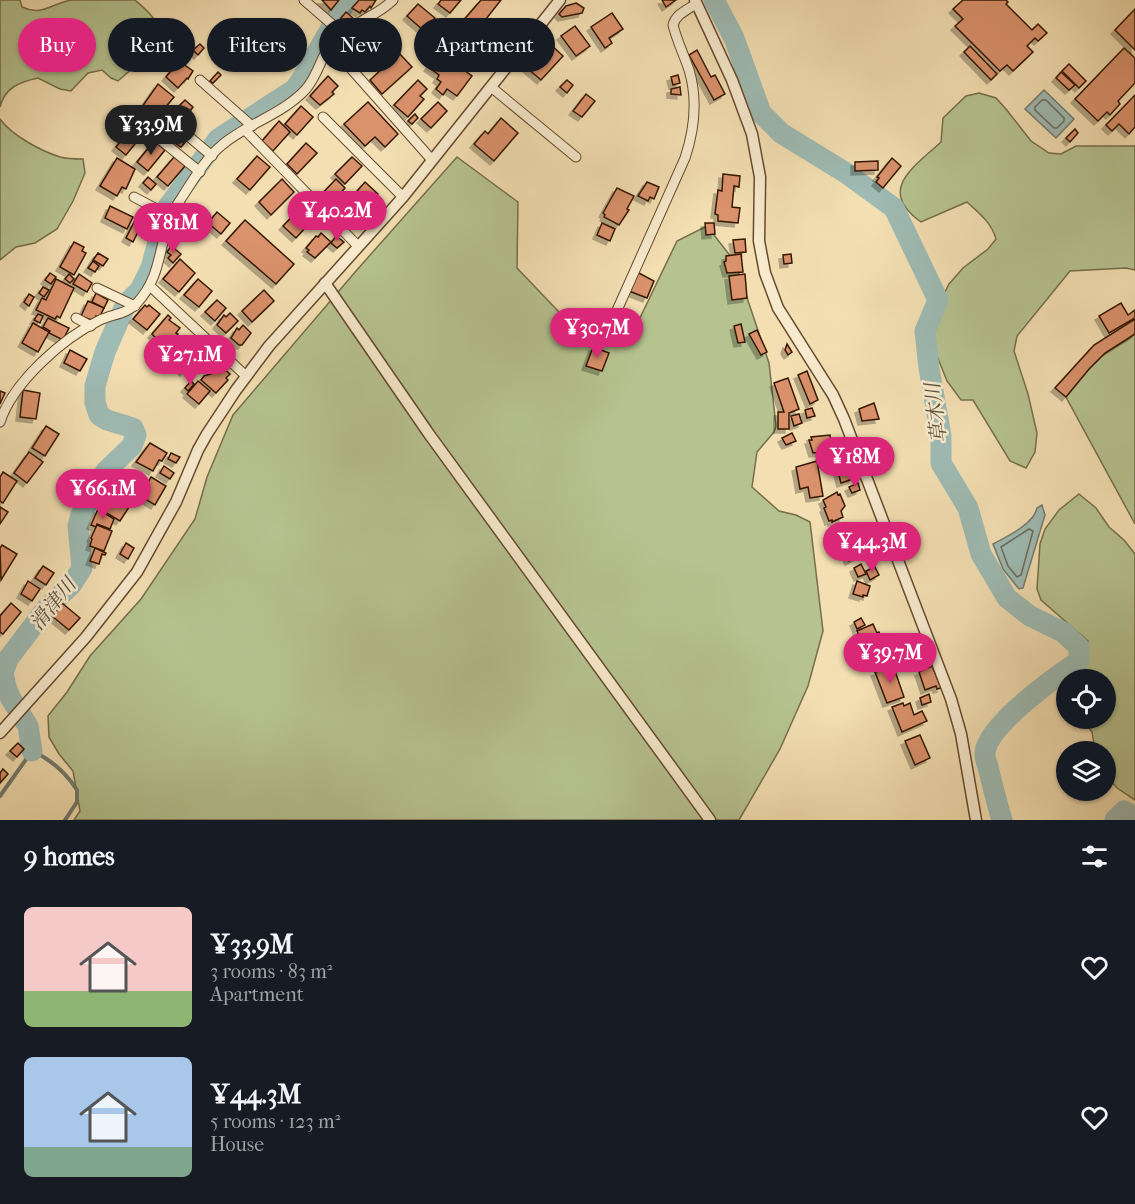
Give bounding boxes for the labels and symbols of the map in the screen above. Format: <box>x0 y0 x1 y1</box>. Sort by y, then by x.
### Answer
pin: ¥33.9M <box>102 105 200 156</box>
pin: ¥40.2M <box>288 191 386 242</box>
pin: ¥81M <box>137 203 209 254</box>
pin: ¥30.7M <box>548 308 646 359</box>
pin: ¥27.1M <box>141 335 239 386</box>
water label: 草木川 <box>921 380 951 444</box>
pin: ¥18M <box>819 437 891 488</box>
pin: ¥66.1M <box>54 469 152 520</box>
pin: ¥44.3M <box>823 522 921 573</box>
water label: 滑津川 <box>25 572 82 635</box>
pin: ¥39.7M <box>841 633 939 684</box>

